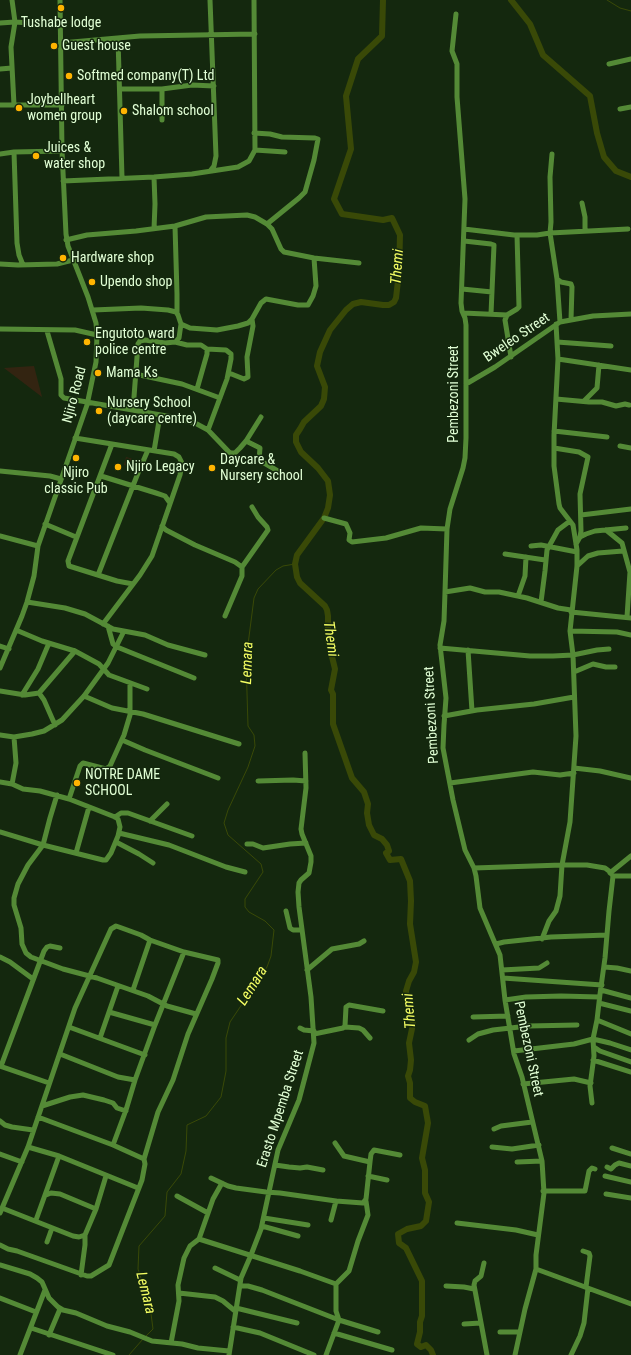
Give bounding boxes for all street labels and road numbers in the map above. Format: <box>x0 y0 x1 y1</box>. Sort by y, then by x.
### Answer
street label: Bweleo Street <box>481 310 553 366</box>
street label: Pembezoni Street <box>446 345 462 443</box>
street label: Njiro Road <box>59 365 91 425</box>
street label: Pembezoni Street <box>421 666 443 764</box>
street label: Pembezoni Street <box>510 1000 546 1098</box>
street label: Erasto Mpemba Street <box>254 1048 308 1170</box>

